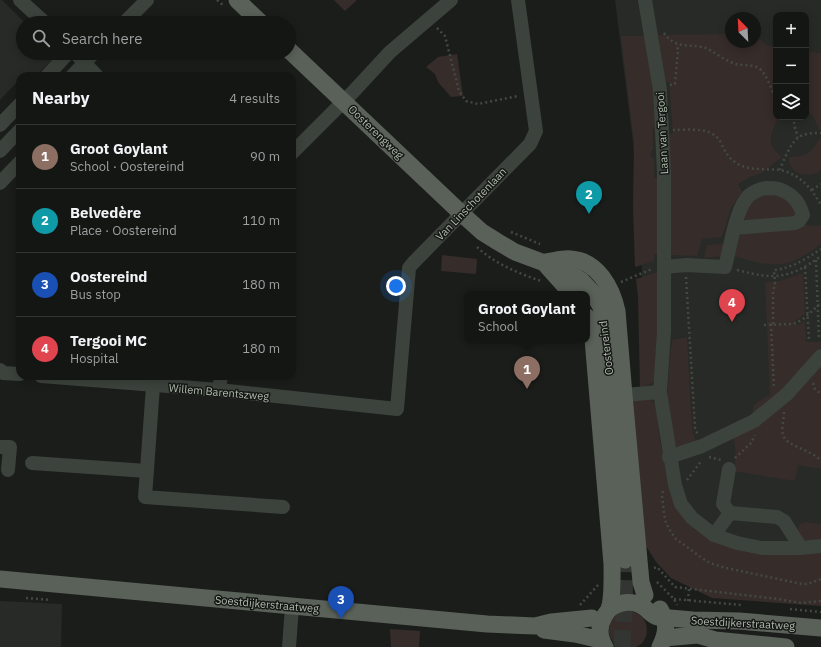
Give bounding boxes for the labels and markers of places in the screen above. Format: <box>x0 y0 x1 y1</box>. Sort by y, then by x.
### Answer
pin: 2 <box>576 181 602 214</box>
pin: 4 <box>719 289 745 322</box>
pin: 1 <box>514 356 540 389</box>
pin: 3 <box>328 586 354 619</box>

